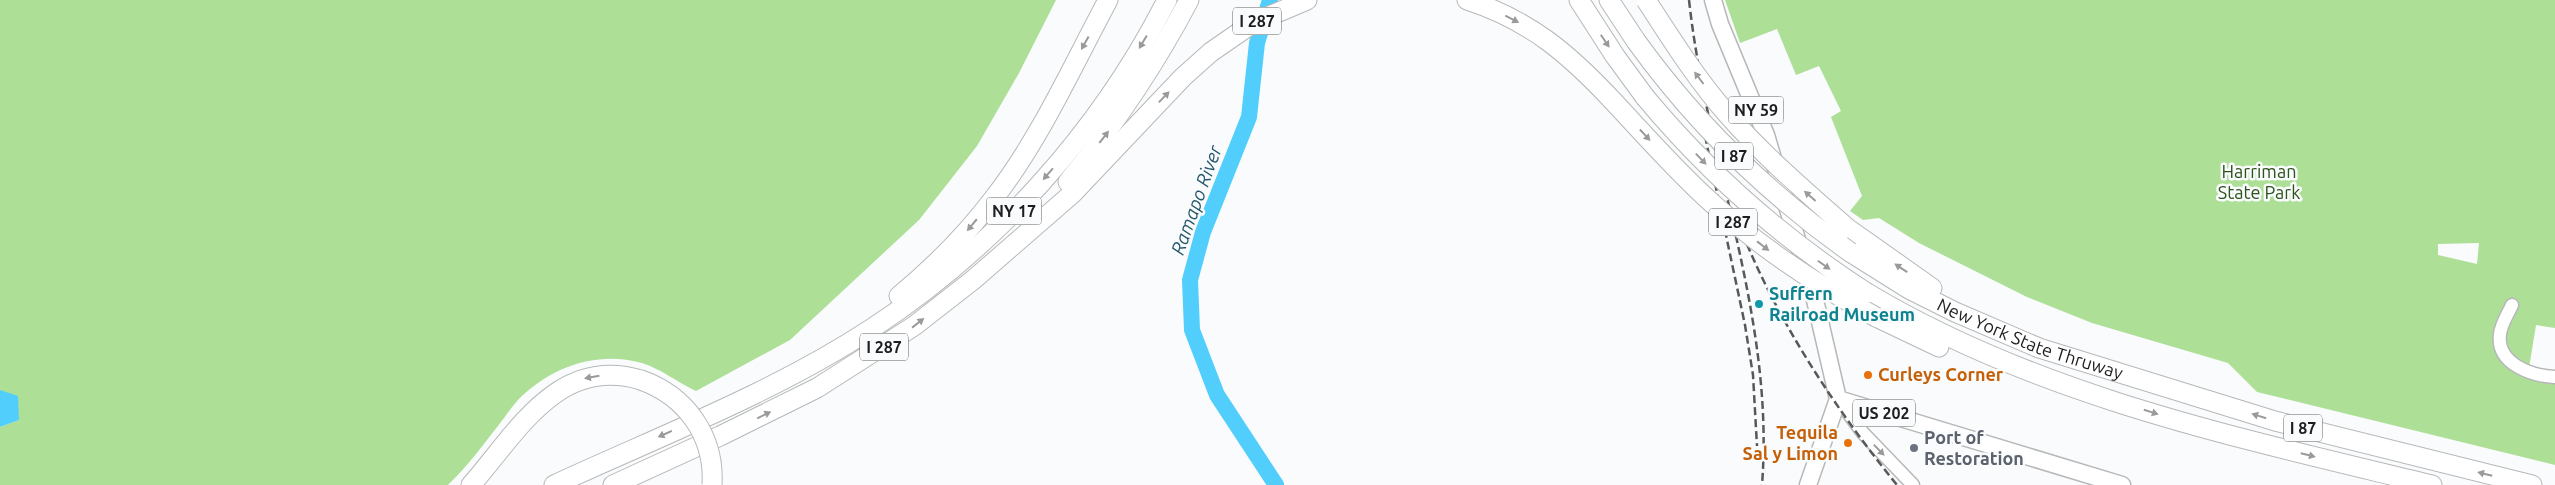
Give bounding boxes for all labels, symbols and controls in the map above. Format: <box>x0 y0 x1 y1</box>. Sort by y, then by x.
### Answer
road number: I 287 <box>1233 8 1281 34</box>
one-way arrow <box>1505 15 1519 23</box>
one-way arrow <box>1081 35 1089 50</box>
one-way arrow <box>1600 35 1610 48</box>
one-way arrow <box>1139 36 1148 49</box>
one-way arrow <box>1693 72 1704 85</box>
one-way arrow <box>1158 92 1170 104</box>
road number: NY 59 <box>1728 96 1784 124</box>
one-way arrow <box>1639 129 1651 141</box>
one-way arrow <box>1098 131 1109 144</box>
water label: Ramapo River <box>1166 142 1226 258</box>
road number: I 87 <box>1715 142 1753 170</box>
one-way arrow <box>1695 153 1707 165</box>
park label: Harriman State Park <box>2218 161 2300 202</box>
one-way arrow <box>1043 168 1054 181</box>
one-way arrow <box>1805 190 1817 202</box>
road number: NY 17 <box>986 198 1042 225</box>
road number: I 287 <box>1709 208 1757 236</box>
one-way arrow <box>967 219 978 232</box>
one-way arrow <box>1756 241 1769 252</box>
one-way arrow <box>1817 260 1831 270</box>
one-way arrow <box>1894 263 1908 272</box>
place label: Suffern Railroad Museum <box>1769 283 1915 324</box>
street label: New York State Thruway <box>1934 294 2126 382</box>
marker: Suffern Railroad Museum <box>1753 298 1765 310</box>
one-way arrow <box>911 317 924 328</box>
road number: I 287 <box>860 334 908 361</box>
place label: Curleys Corner <box>1878 364 2004 384</box>
marker: Curleys Corner <box>1862 369 1874 381</box>
one-way arrow <box>584 374 600 382</box>
road number: US 202 <box>1853 399 1915 426</box>
one-way arrow <box>2144 409 2159 417</box>
one-way arrow <box>757 411 771 419</box>
one-way arrow <box>2252 412 2267 420</box>
road number: I 87 <box>2284 414 2322 442</box>
place label: Tequila Sal y Limon <box>1743 422 1838 463</box>
place label: Port of Restoration <box>1924 427 2024 468</box>
one-way arrow <box>658 431 672 439</box>
marker: Tequila Sal y Limon <box>1842 437 1854 449</box>
marker: Port of Restoration <box>1908 442 1920 454</box>
one-way arrow <box>1873 444 1885 456</box>
one-way arrow <box>2300 451 2316 459</box>
one-way arrow <box>2477 470 2492 478</box>

